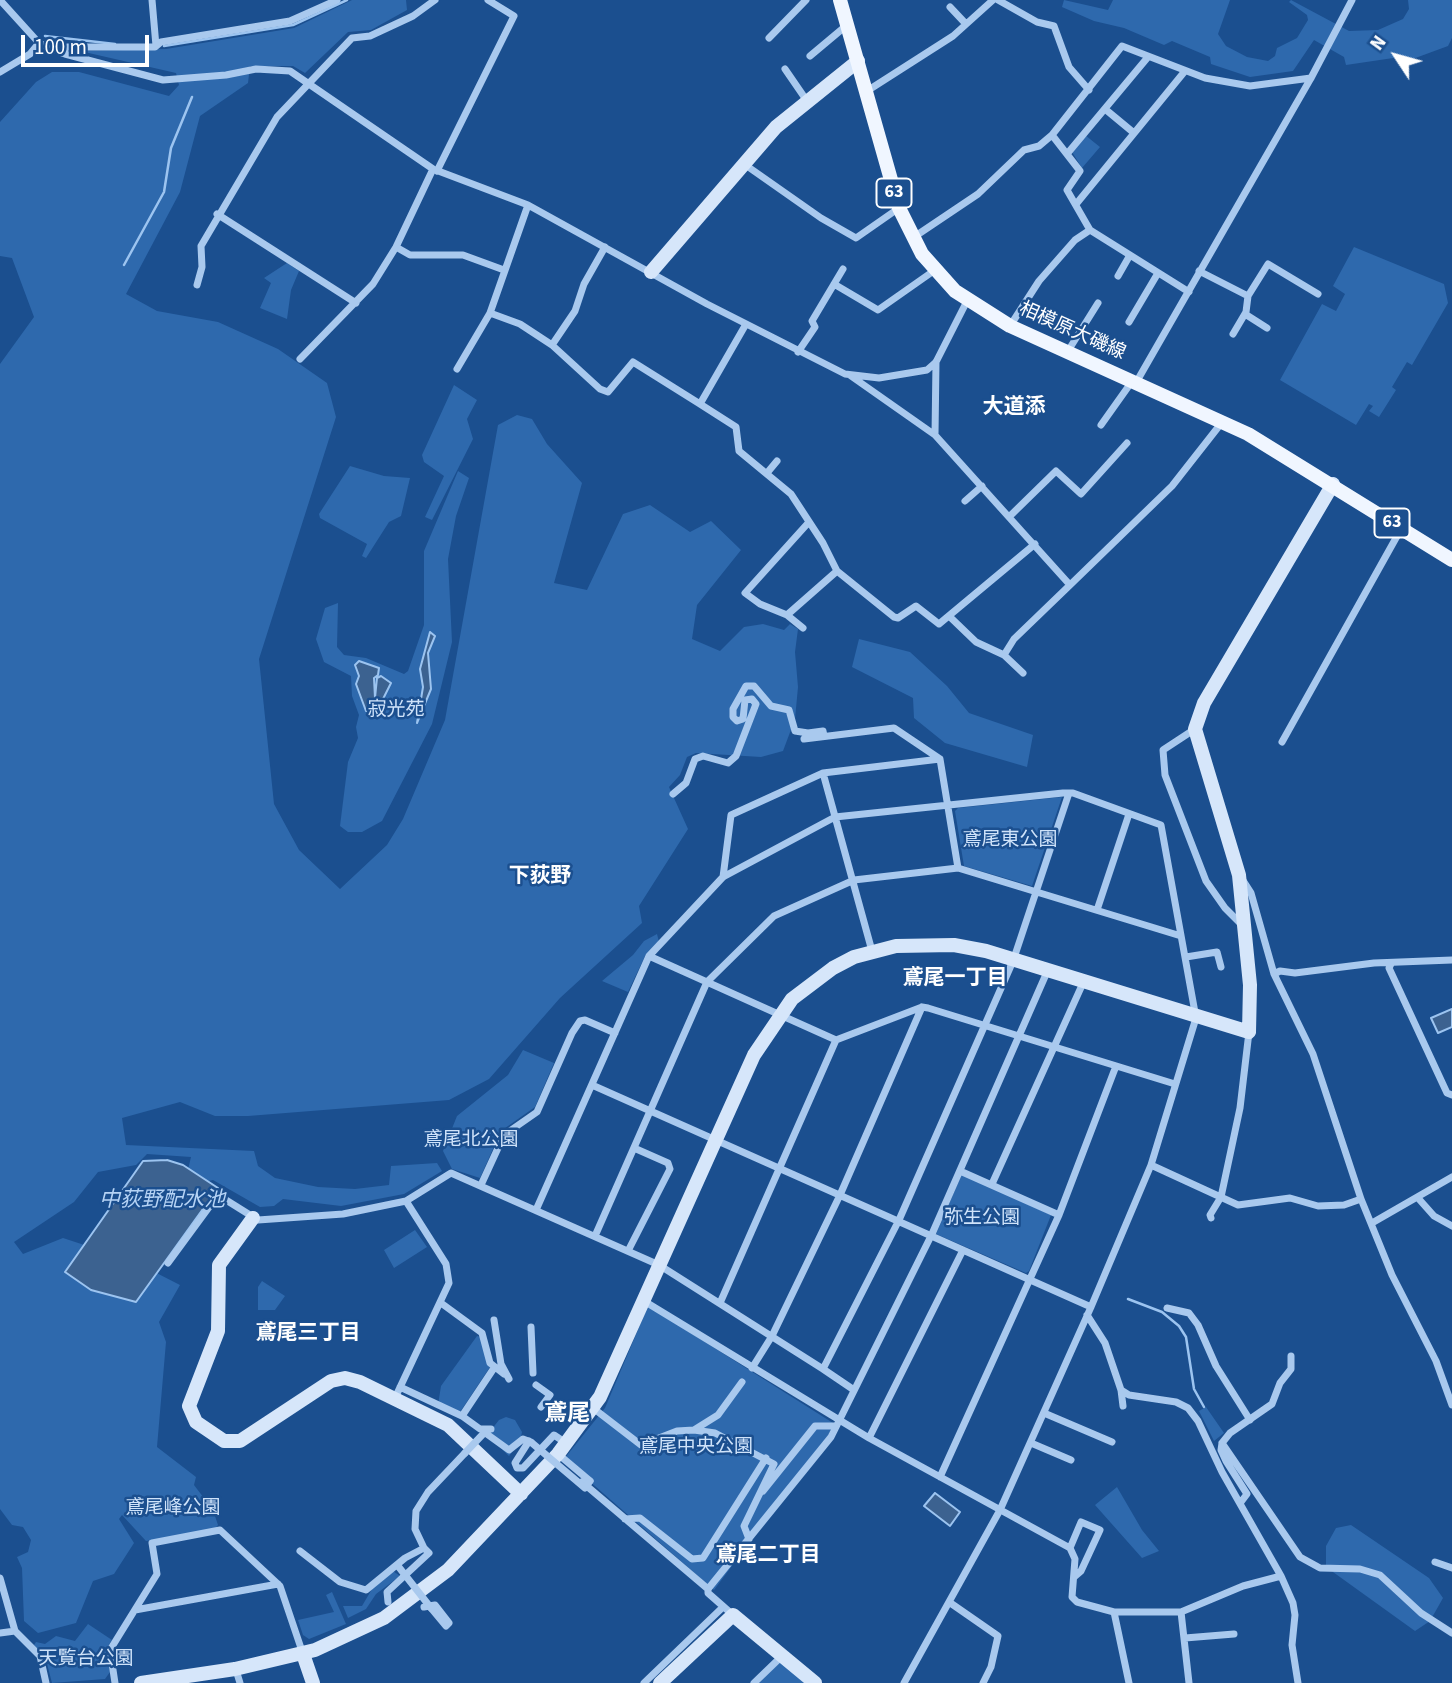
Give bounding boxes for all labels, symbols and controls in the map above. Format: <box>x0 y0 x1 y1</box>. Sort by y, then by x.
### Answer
scale bar <box>24 21 152 65</box>
north arrow <box>1361 21 1431 91</box>
text: N <box>1364 30 1393 56</box>
text: 100 m <box>34 32 87 62</box>
road number: 63 <box>876 178 912 208</box>
street label: 相模原大磯線 <box>1015 298 1129 366</box>
district label: 大道添 <box>983 395 1045 421</box>
road number: 63 <box>1374 508 1410 538</box>
park label: 寂光苑 <box>368 700 424 722</box>
park label: 鳶尾東公園 <box>963 830 1057 852</box>
district label: 下荻野 <box>509 864 571 890</box>
district label: 鳶尾一丁目 <box>903 966 1007 992</box>
park label: 鳶尾北公園 <box>424 1130 518 1152</box>
water label: 中荻野配水池 <box>99 1188 225 1214</box>
park label: 弥生公園 <box>944 1208 1020 1230</box>
district label: 鳶尾三丁目 <box>256 1321 360 1347</box>
district label: 鳶尾 <box>544 1401 590 1429</box>
park label: 鳶尾中央公園 <box>639 1437 753 1459</box>
park label: 鳶尾峰公園 <box>126 1498 220 1520</box>
district label: 鳶尾二丁目 <box>716 1543 820 1569</box>
park label: 天覧台公園 <box>39 1649 133 1671</box>

